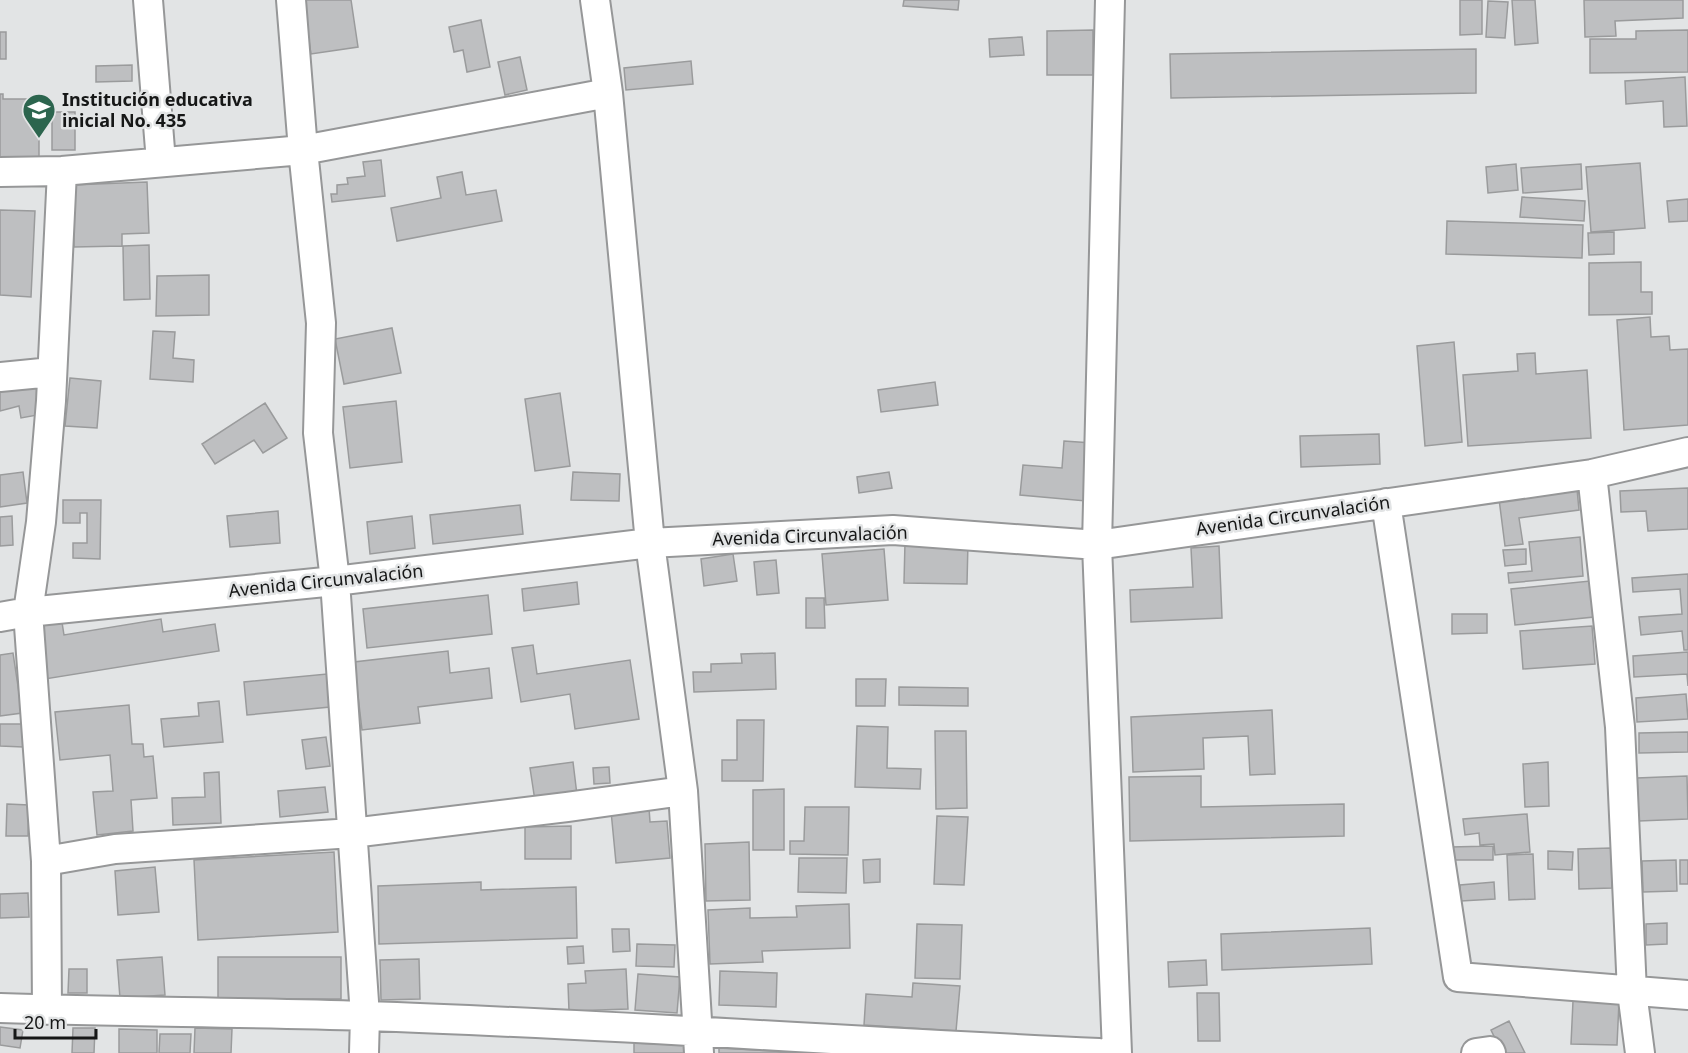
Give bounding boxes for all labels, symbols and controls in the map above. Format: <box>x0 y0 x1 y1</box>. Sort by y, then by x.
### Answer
place label: Institución educativa inicial No. 435 <box>62 87 253 132</box>
school or university icon: Institución educativa inicial No. 435 <box>21 92 57 139</box>
street label: Avenida Circunvalación <box>1194 490 1391 541</box>
street label: Avenida Circunvalación <box>712 520 908 550</box>
street label: Avenida Circunvalación <box>227 558 424 602</box>
scale bar <box>15 1002 96 1040</box>
text: 20 m <box>24 1010 66 1034</box>

